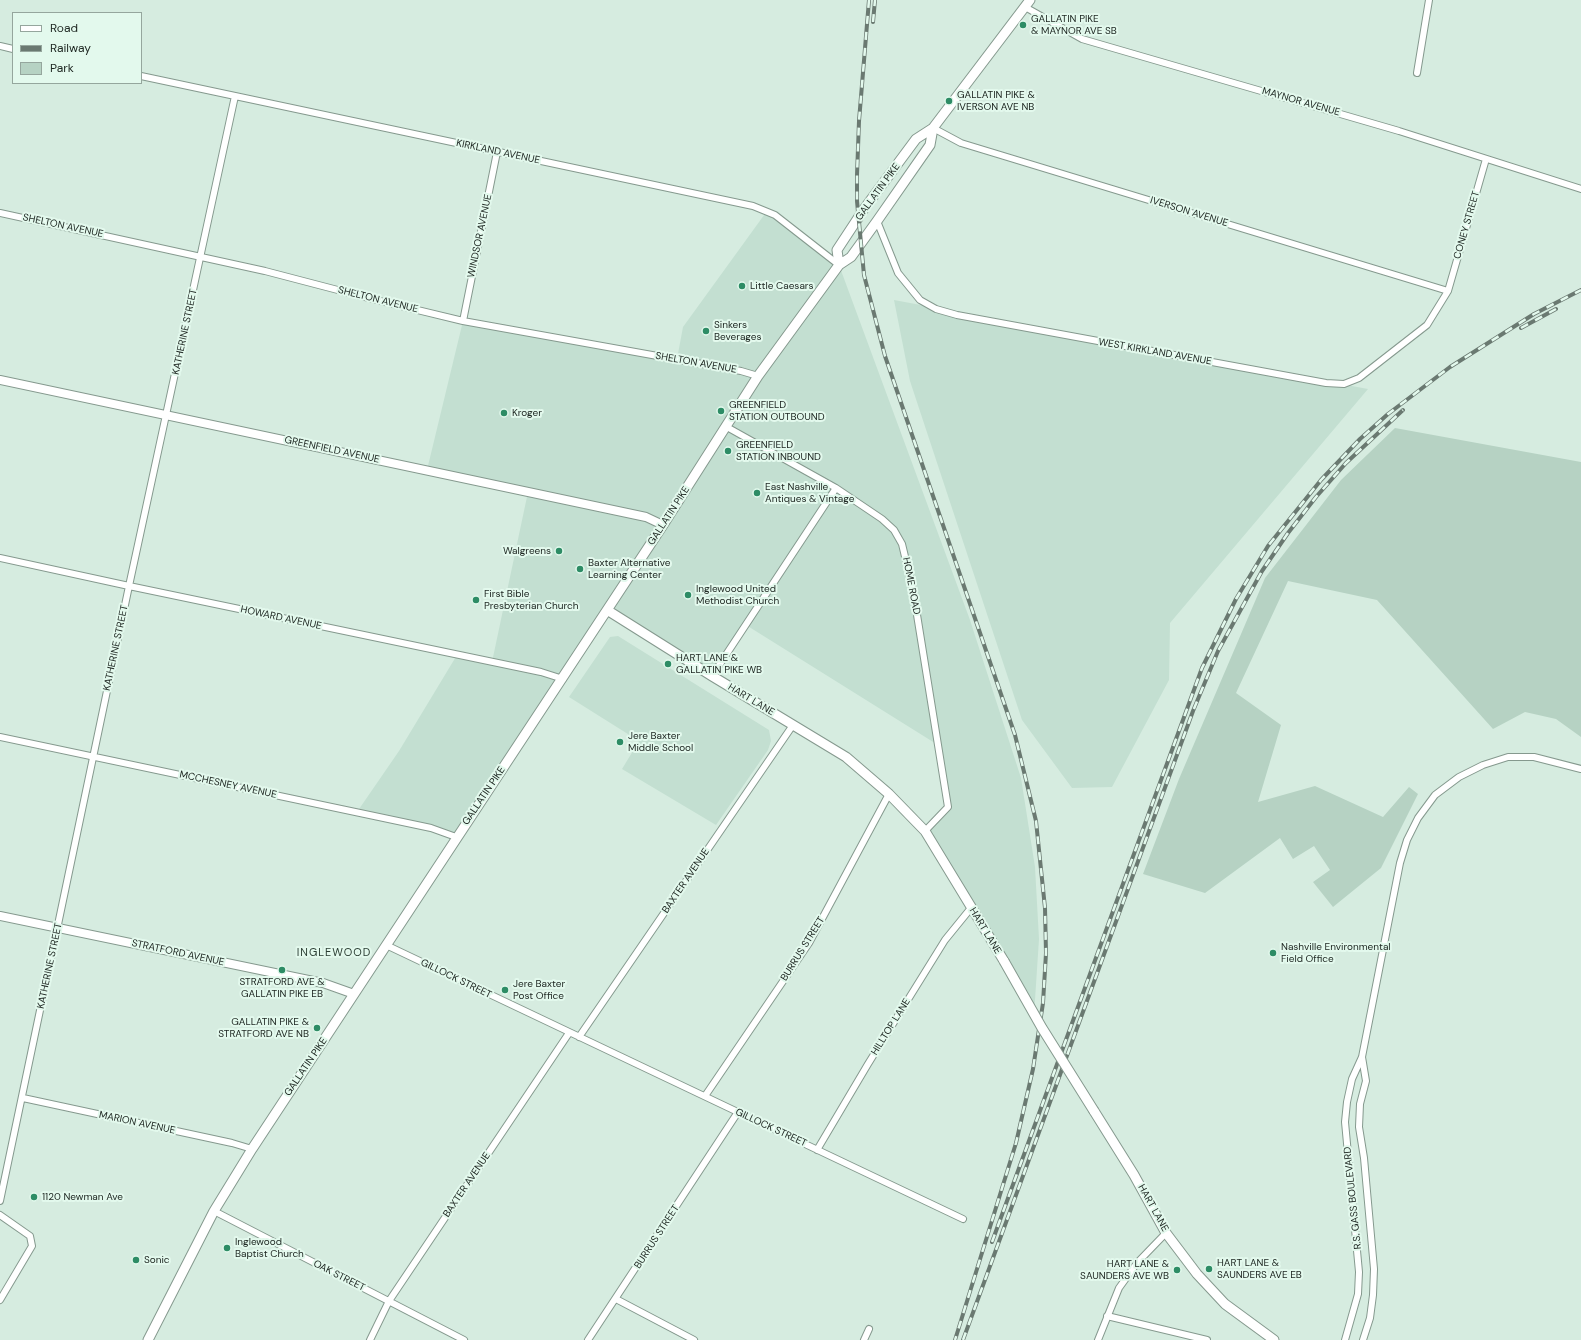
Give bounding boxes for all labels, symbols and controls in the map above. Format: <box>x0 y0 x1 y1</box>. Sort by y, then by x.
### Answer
legend <box>12 12 142 84</box>
place label: GALLATIN PIKE & MAYNOR AVE SB <box>1031 13 1117 36</box>
text: Road <box>50 20 78 36</box>
marker: GALLATIN PIKE & MAYNOR AVE SB <box>1018 20 1028 30</box>
text: Railway <box>50 40 91 56</box>
text: Park <box>50 60 74 76</box>
street label: MAYNOR AVENUE <box>1261 85 1341 119</box>
place label: GALLATIN PIKE & IVERSON AVE NB <box>957 89 1035 112</box>
marker: GALLATIN PIKE & IVERSON AVE NB <box>944 96 954 106</box>
street label: KIRKLAND AVENUE <box>455 137 541 167</box>
street label: GALLATIN PIKE <box>853 161 903 223</box>
street label: CONEY STREET <box>1452 190 1482 260</box>
street label: WINDSOR AVENUE <box>465 193 495 279</box>
street label: IVERSON AVENUE <box>1149 194 1229 230</box>
street label: SHELTON AVENUE <box>22 212 104 240</box>
place label: Little Caesars <box>750 280 814 292</box>
marker: Little Caesars <box>737 281 747 291</box>
street label: SHELTON AVENUE <box>337 284 419 316</box>
street label: KATHERINE STREET <box>170 288 200 376</box>
place label: Sinkers Beverages <box>714 319 761 342</box>
marker: Sinkers Beverages <box>701 326 711 336</box>
street label: WEST KIRKLAND AVENUE <box>1097 336 1213 368</box>
street label: SHELTON AVENUE <box>655 350 737 376</box>
place label: GREENFIELD STATION OUTBOUND <box>729 399 825 422</box>
marker: GREENFIELD STATION OUTBOUND <box>716 406 726 416</box>
place label: Kroger <box>512 407 542 419</box>
marker: Kroger <box>499 408 509 418</box>
street label: GREENFIELD AVENUE <box>283 434 381 466</box>
place label: GREENFIELD STATION INBOUND <box>736 439 821 462</box>
marker: GREENFIELD STATION INBOUND <box>723 446 733 456</box>
place label: East Nashville Antiques & Vintage <box>765 481 854 504</box>
street label: GALLATIN PIKE <box>646 484 692 548</box>
marker: East Nashville Antiques & Vintage <box>752 488 762 498</box>
place label: Walgreens <box>503 545 551 557</box>
marker: Walgreens <box>554 546 564 556</box>
street label: HOME ROAD <box>900 556 922 616</box>
place label: Baxter Alternative Learning Center <box>588 557 670 580</box>
marker: Baxter Alternative Learning Center <box>575 564 585 574</box>
place label: Inglewood United Methodist Church <box>696 583 779 606</box>
place label: First Bible Presbyterian Church <box>484 588 578 612</box>
marker: Inglewood United Methodist Church <box>683 590 693 600</box>
marker: First Bible Presbyterian Church <box>471 595 481 605</box>
street label: KATHERINE STREET <box>101 604 131 692</box>
street label: HOWARD AVENUE <box>239 604 323 632</box>
place label: HART LANE & GALLATIN PIKE WB <box>676 652 762 676</box>
marker: HART LANE & GALLATIN PIKE WB <box>663 659 673 669</box>
street label: HART LANE <box>726 681 776 719</box>
place label: Jere Baxter Middle School <box>628 730 693 754</box>
marker: Jere Baxter Middle School <box>615 737 625 747</box>
street label: GALLATIN PIKE <box>460 765 508 827</box>
street label: MCCHESNEY AVENUE <box>178 769 278 801</box>
street label: BAXTER AVENUE <box>660 846 712 916</box>
street label: HART LANE <box>966 906 1004 956</box>
street label: BURRUS STREET <box>778 915 828 983</box>
street label: KATHERINE STREET <box>35 922 65 1010</box>
street label: STRATFORD AVENUE <box>131 937 225 969</box>
place label: Nashville Environmental Field Office <box>1281 941 1391 964</box>
district label: INGLEWOOD <box>297 946 371 960</box>
marker: Nashville Environmental Field Office <box>1268 948 1278 958</box>
street label: GILLOCK STREET <box>419 957 493 1001</box>
marker: STRATFORD AVE & GALLATIN PIKE EB <box>277 965 287 975</box>
place label: STRATFORD AVE & GALLATIN PIKE EB <box>239 976 325 1000</box>
place label: Jere Baxter Post Office <box>513 978 565 1002</box>
marker: Jere Baxter Post Office <box>500 985 510 995</box>
street label: HILLTOP LANE <box>869 996 913 1058</box>
place label: GALLATIN PIKE & STRATFORD AVE NB <box>218 1016 309 1040</box>
marker: GALLATIN PIKE & STRATFORD AVE NB <box>312 1023 322 1033</box>
street label: GALLATIN PIKE <box>282 1036 330 1098</box>
street label: GILLOCK STREET <box>733 1106 809 1150</box>
street label: MARION AVENUE <box>98 1109 176 1137</box>
street label: R.S. GASS BOULEVARD <box>1342 1146 1364 1250</box>
street label: BAXTER AVENUE <box>441 1150 493 1220</box>
street label: HART LANE <box>1135 1182 1171 1234</box>
place label: 1120 Newman Ave <box>42 1191 123 1203</box>
marker: 1120 Newman Ave <box>29 1192 39 1202</box>
street label: BURRUS STREET <box>632 1203 682 1271</box>
place label: Inglewood Baptist Church <box>235 1236 304 1260</box>
marker: Inglewood Baptist Church <box>222 1243 232 1253</box>
place label: Sonic <box>144 1254 170 1266</box>
marker: Sonic <box>131 1255 141 1265</box>
place label: HART LANE & SAUNDERS AVE EB <box>1217 1257 1302 1280</box>
street label: OAK STREET <box>311 1258 367 1294</box>
place label: HART LANE & SAUNDERS AVE WB <box>1080 1258 1169 1282</box>
marker: HART LANE & SAUNDERS AVE EB <box>1204 1264 1214 1274</box>
marker: HART LANE & SAUNDERS AVE WB <box>1172 1265 1182 1275</box>

